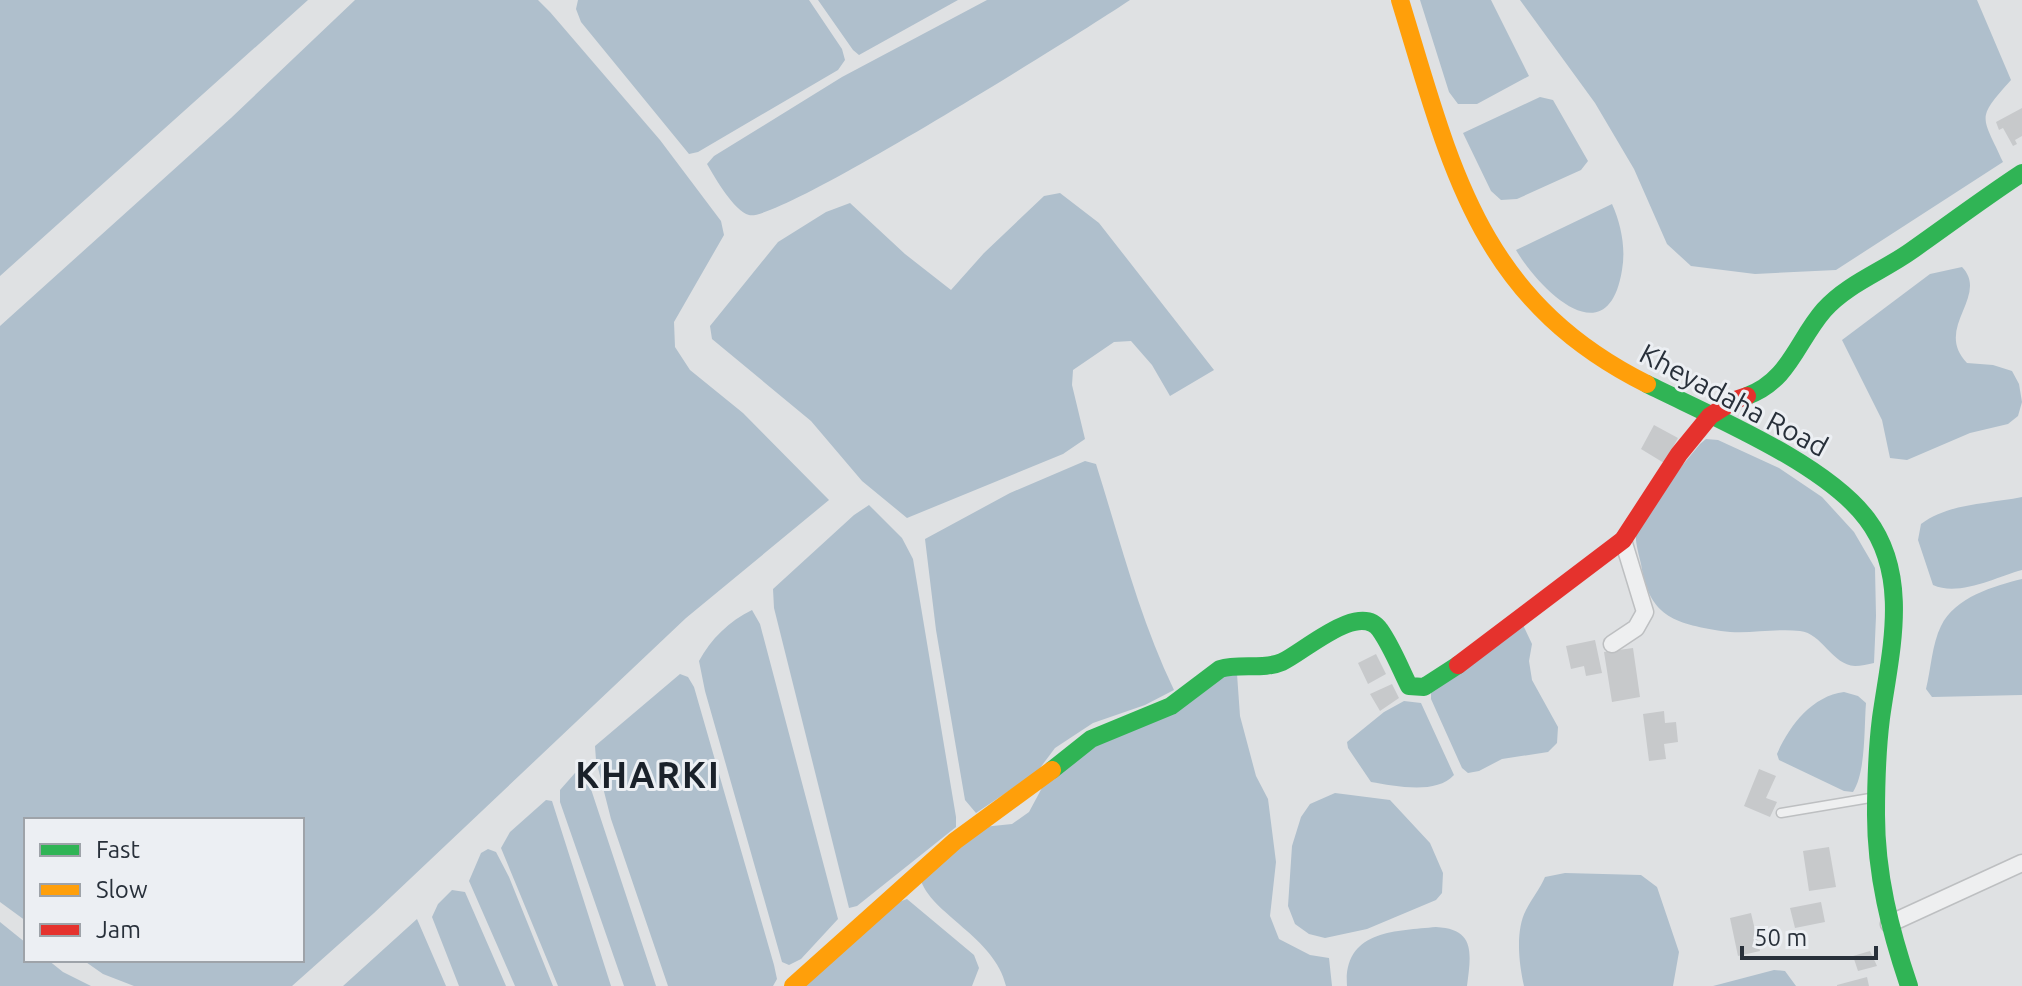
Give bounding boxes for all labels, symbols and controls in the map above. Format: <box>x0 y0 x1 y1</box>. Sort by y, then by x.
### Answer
street label: Kheyadaha Road <box>1635 337 1834 462</box>
district label: KHARKI <box>575 754 721 795</box>
legend <box>24 818 304 962</box>
text: Fast <box>96 836 140 863</box>
text: Slow <box>96 876 148 903</box>
scale bar <box>1742 910 1876 960</box>
text: Jam <box>96 916 141 943</box>
text: 50 m <box>1754 924 1807 951</box>

